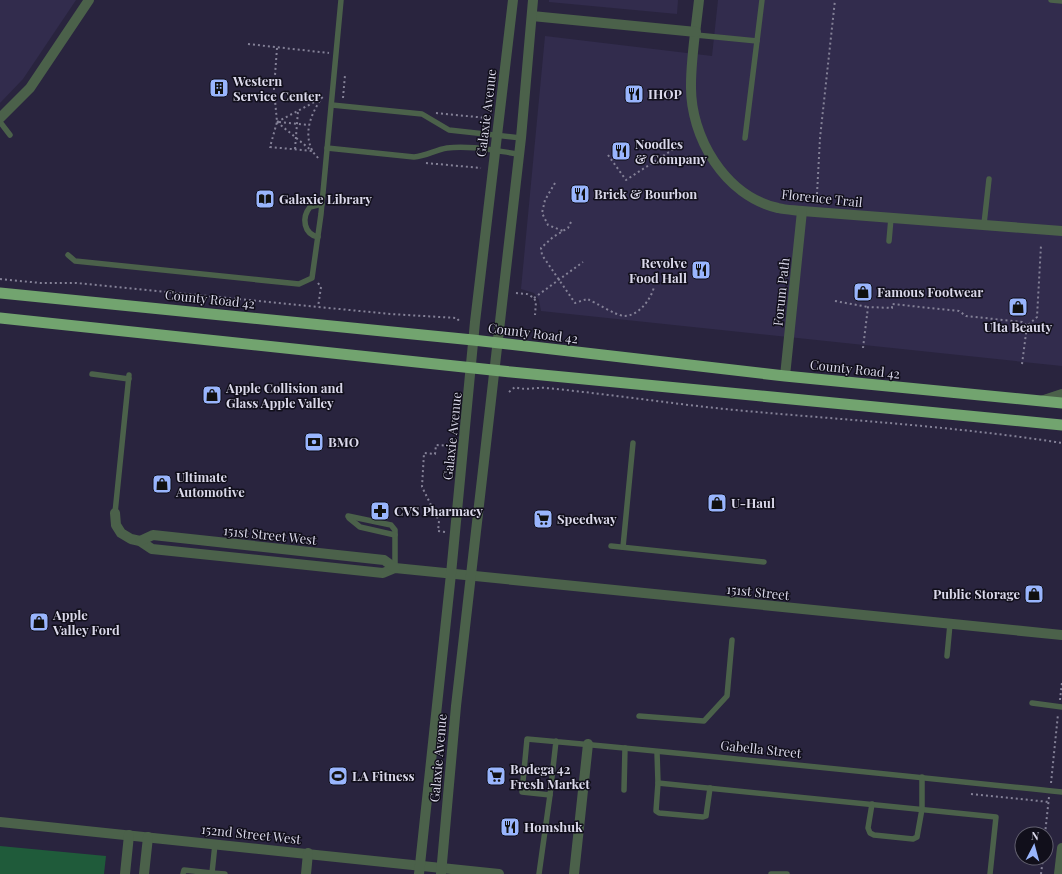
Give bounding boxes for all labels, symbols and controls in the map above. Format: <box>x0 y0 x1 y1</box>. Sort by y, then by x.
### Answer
street label: Galaxie Avenue <box>472 68 499 158</box>
place label: Western Service Center <box>232 72 321 104</box>
building icon: Western Service Center <box>208 77 230 99</box>
restaurant icon: IHOP <box>623 83 645 105</box>
place label: IHOP <box>648 85 682 102</box>
place label: Noodles & Company <box>635 135 707 167</box>
restaurant icon: Noodles & Company <box>610 140 632 162</box>
restaurant icon: Brick & Bourbon <box>569 183 591 205</box>
place label: Brick & Bourbon <box>594 185 697 202</box>
street label: Florence Trail <box>781 185 864 210</box>
library icon: Galaxie Library <box>254 188 276 210</box>
place label: Galaxie Library <box>279 190 372 207</box>
place label: Revolve Food Hall <box>629 254 687 286</box>
street label: Forum Path <box>768 257 793 327</box>
restaurant icon: Revolve Food Hall <box>690 259 712 281</box>
shop icon: Famous Footwear <box>852 281 874 303</box>
place label: Famous Footwear <box>877 283 983 300</box>
street label: County Road 42 <box>164 285 256 312</box>
shop icon: Ulta Beauty <box>1007 296 1029 318</box>
place label: Ulta Beauty <box>984 318 1052 335</box>
street label: County Road 42 <box>487 319 579 346</box>
street label: County Road 42 <box>809 355 901 382</box>
place label: Apple Collision and Glass Apple Valley <box>225 379 344 411</box>
shop icon: Apple Collision and Glass Apple Valley <box>201 384 223 406</box>
street label: Galaxie Avenue <box>438 391 465 481</box>
bank icon: BMO <box>303 431 325 453</box>
place label: BMO <box>328 433 359 450</box>
place label: Ultimate Automotive <box>175 468 245 500</box>
shop icon: Ultimate Automotive <box>151 473 173 495</box>
shop icon: U-Haul <box>706 492 728 514</box>
place label: U-Haul <box>731 494 775 511</box>
pharmacy icon: CVS Pharmacy <box>369 500 391 522</box>
place label: CVS Pharmacy <box>394 502 483 519</box>
supermarket icon: Speedway <box>532 508 554 530</box>
place label: Speedway <box>557 510 617 527</box>
street label: 151st Street West <box>223 521 318 548</box>
street label: 151st Street <box>726 580 791 603</box>
shop icon: Public Storage <box>1023 583 1045 605</box>
place label: Public Storage <box>933 585 1020 602</box>
place label: Apple Valley Ford <box>52 606 120 638</box>
shop icon: Apple Valley Ford <box>28 611 50 633</box>
street label: Galaxie Avenue <box>425 713 450 803</box>
street label: Gabella Street <box>720 736 803 761</box>
place label: Bodega 42 Fresh Market <box>510 760 590 792</box>
sports icon: LA Fitness <box>327 765 349 787</box>
supermarket icon: Bodega 42 Fresh Market <box>485 765 507 787</box>
place label: LA Fitness <box>352 767 415 784</box>
restaurant icon: Homshuk <box>499 816 521 838</box>
place label: Homshuk <box>524 818 583 835</box>
street label: 152nd Street West <box>200 820 302 847</box>
north arrow <box>1014 826 1054 866</box>
text: N <box>1030 828 1040 843</box>

